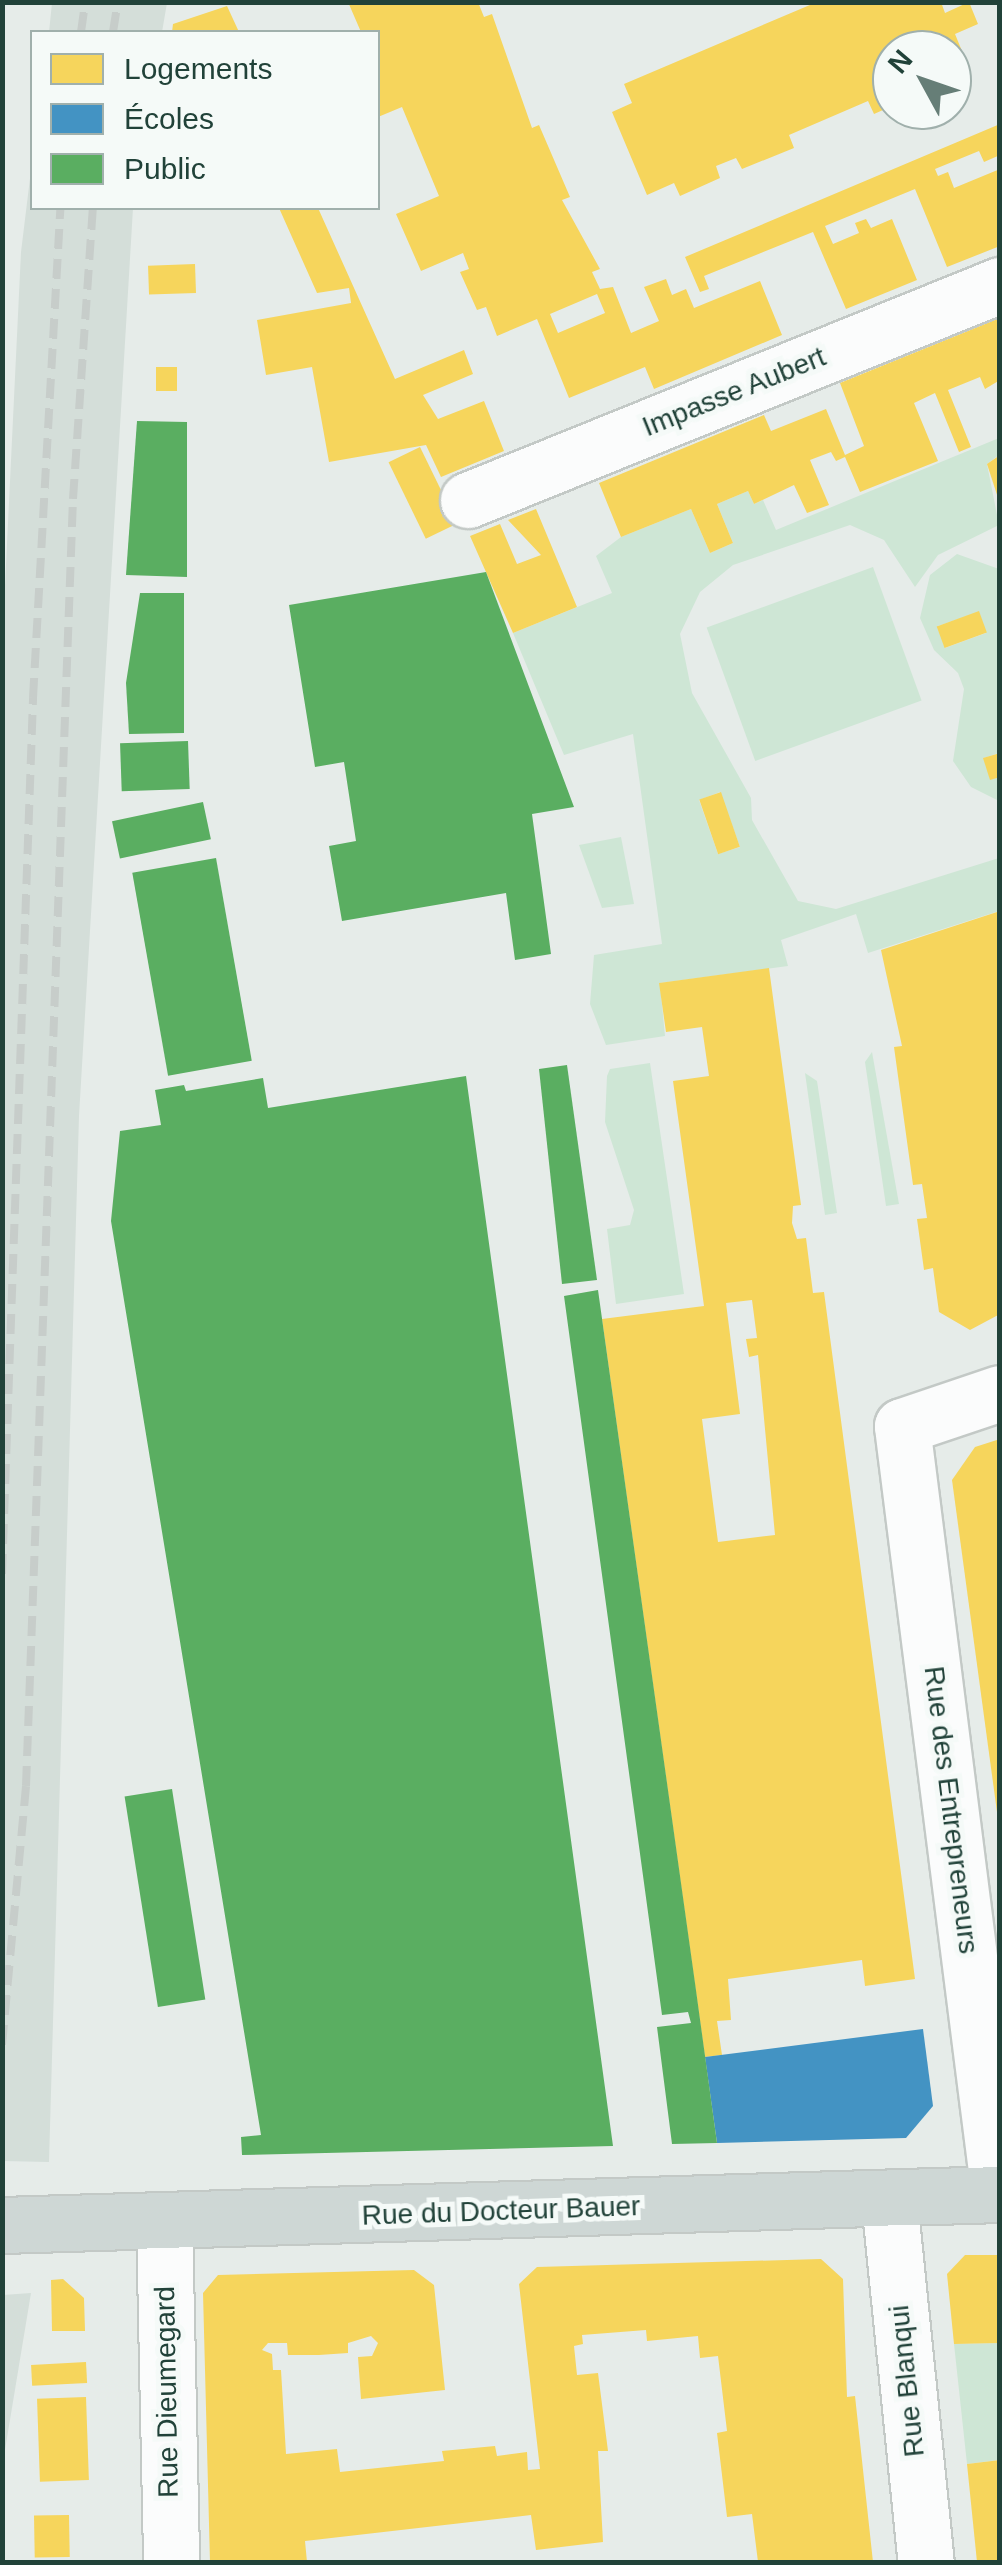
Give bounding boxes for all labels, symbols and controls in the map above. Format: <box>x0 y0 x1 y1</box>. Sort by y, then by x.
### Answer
legend <box>30 30 380 210</box>
north arrow <box>872 30 972 130</box>
text: N <box>882 44 919 79</box>
text: Logements <box>124 52 272 85</box>
text: Écoles <box>124 102 214 135</box>
text: Public <box>124 152 206 185</box>
street label: Impasse Aubert <box>637 340 831 444</box>
street label: Rue des Entrepreneurs <box>917 1664 985 1956</box>
street label: Rue du Docteur Bauer <box>361 2189 641 2233</box>
street label: Rue Dieumegard <box>148 2286 186 2498</box>
street label: Rue Blanqui <box>882 2303 932 2459</box>

